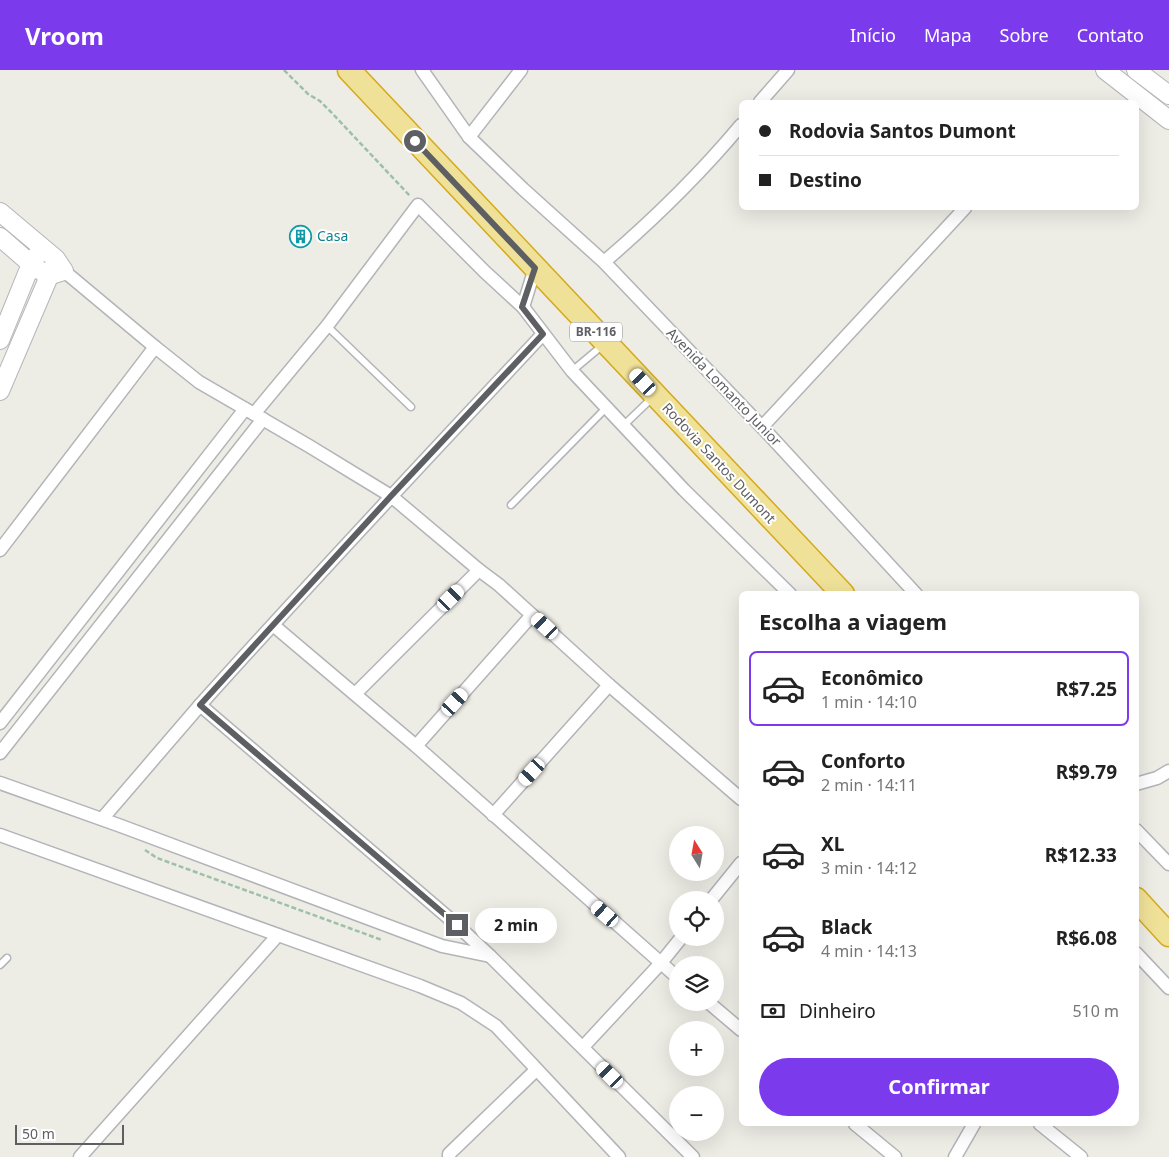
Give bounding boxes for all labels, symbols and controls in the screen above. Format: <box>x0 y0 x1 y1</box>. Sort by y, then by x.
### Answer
text: Vroom <box>25 19 104 52</box>
text: Início <box>850 23 896 47</box>
text: Mapa <box>924 23 972 47</box>
text: Sobre <box>1000 23 1049 47</box>
text: Contato <box>1077 23 1144 47</box>
text: Rodovia Santos Dumont <box>789 118 1016 144</box>
route start <box>404 130 426 152</box>
text: Destino <box>789 167 862 193</box>
building icon: Casa <box>289 224 313 248</box>
place label: Casa <box>317 226 348 245</box>
road number: BR-116 <box>570 322 622 342</box>
street label: Avenida Lomanto Junior <box>663 323 786 450</box>
car <box>627 366 658 398</box>
street label: Rodovia Santos Dumont <box>658 398 780 527</box>
car <box>435 582 466 614</box>
text: Escolha a viagem <box>759 606 947 636</box>
car <box>528 610 561 642</box>
text: Econômico <box>821 665 923 691</box>
icon: car <box>761 666 806 711</box>
text: R$7.25 <box>1056 676 1117 702</box>
car <box>439 686 470 718</box>
text: 1 min · 14:10 <box>821 691 917 713</box>
text: Conforto <box>821 748 905 774</box>
icon: car <box>761 749 806 794</box>
car <box>516 756 547 788</box>
text: R$9.79 <box>1056 759 1117 785</box>
text: 2 min · 14:11 <box>821 774 917 796</box>
north arrow <box>669 826 724 881</box>
map controls <box>669 826 724 1141</box>
text: XL <box>821 831 844 857</box>
icon: car <box>761 832 806 877</box>
text: R$12.33 <box>1045 842 1117 868</box>
text: 3 min · 14:12 <box>821 857 917 879</box>
button: locate <box>669 891 724 946</box>
car <box>588 898 621 930</box>
callout: 2 min <box>474 908 557 942</box>
route end <box>446 914 468 936</box>
text: 2 min <box>494 914 538 936</box>
text: Black <box>821 914 872 940</box>
icon: car <box>761 915 806 960</box>
text: R$6.08 <box>1056 925 1117 951</box>
text: 4 min · 14:13 <box>821 940 917 962</box>
button: layers <box>669 956 724 1011</box>
icon: cash <box>759 997 787 1025</box>
text: Dinheiro <box>799 998 876 1024</box>
text: 510 m <box>1072 1000 1119 1022</box>
button: + <box>669 1021 724 1076</box>
button: Confirmar <box>759 1058 1119 1116</box>
car <box>594 1059 625 1091</box>
button: − <box>669 1086 724 1141</box>
scale bar <box>15 1122 124 1145</box>
text: 50 m <box>22 1124 55 1143</box>

